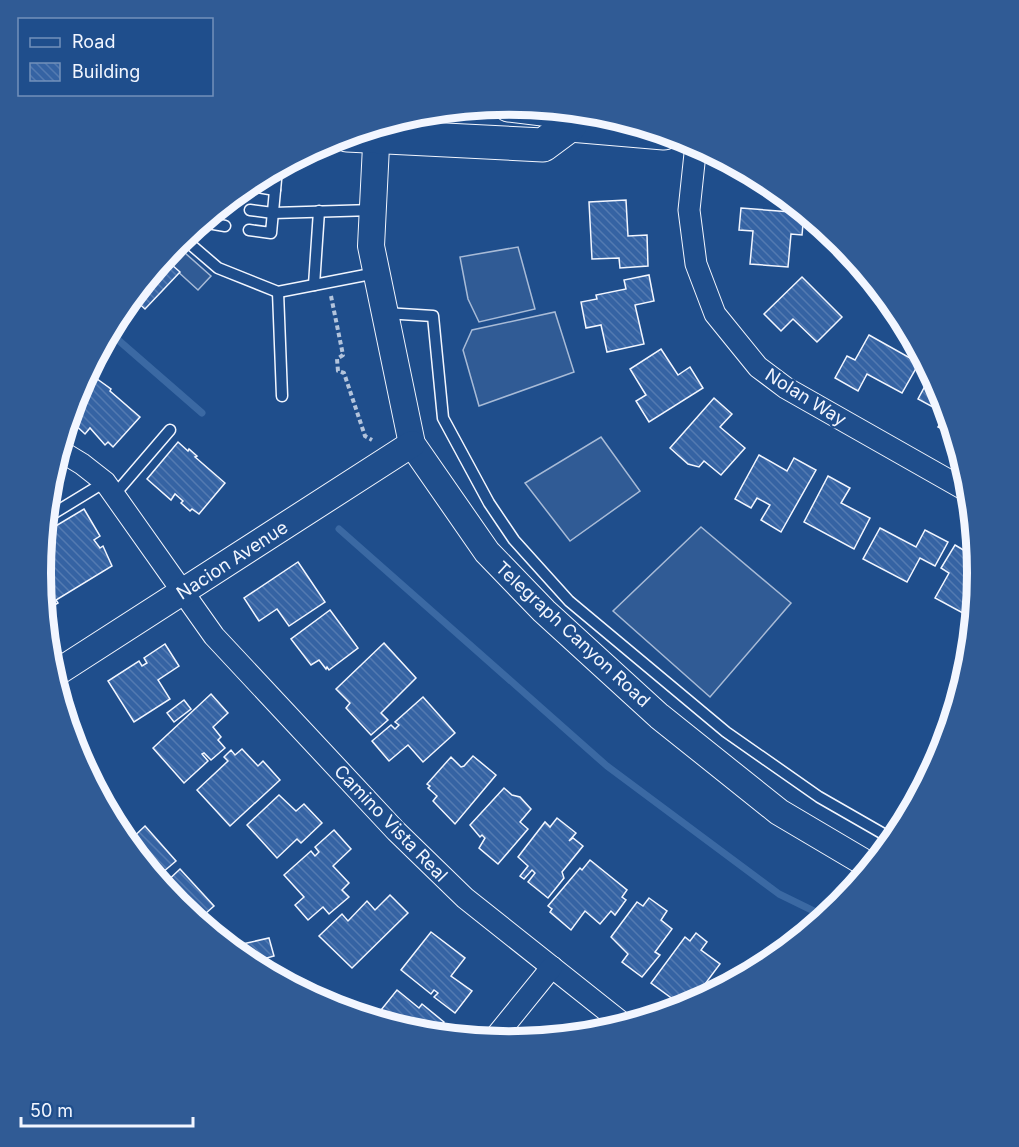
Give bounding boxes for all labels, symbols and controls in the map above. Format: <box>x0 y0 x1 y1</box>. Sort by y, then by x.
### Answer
legend <box>18 18 213 96</box>
text: Road <box>72 31 115 52</box>
text: Building <box>72 61 140 82</box>
street label: Nolan Way <box>762 364 850 430</box>
street label: Nacion Avenue <box>173 516 291 604</box>
street label: Telegraph Canyon Road <box>491 557 655 711</box>
street label: Camino Vista Real <box>330 760 452 886</box>
scale bar <box>21 1090 194 1128</box>
text: 50 m <box>30 1100 73 1121</box>

